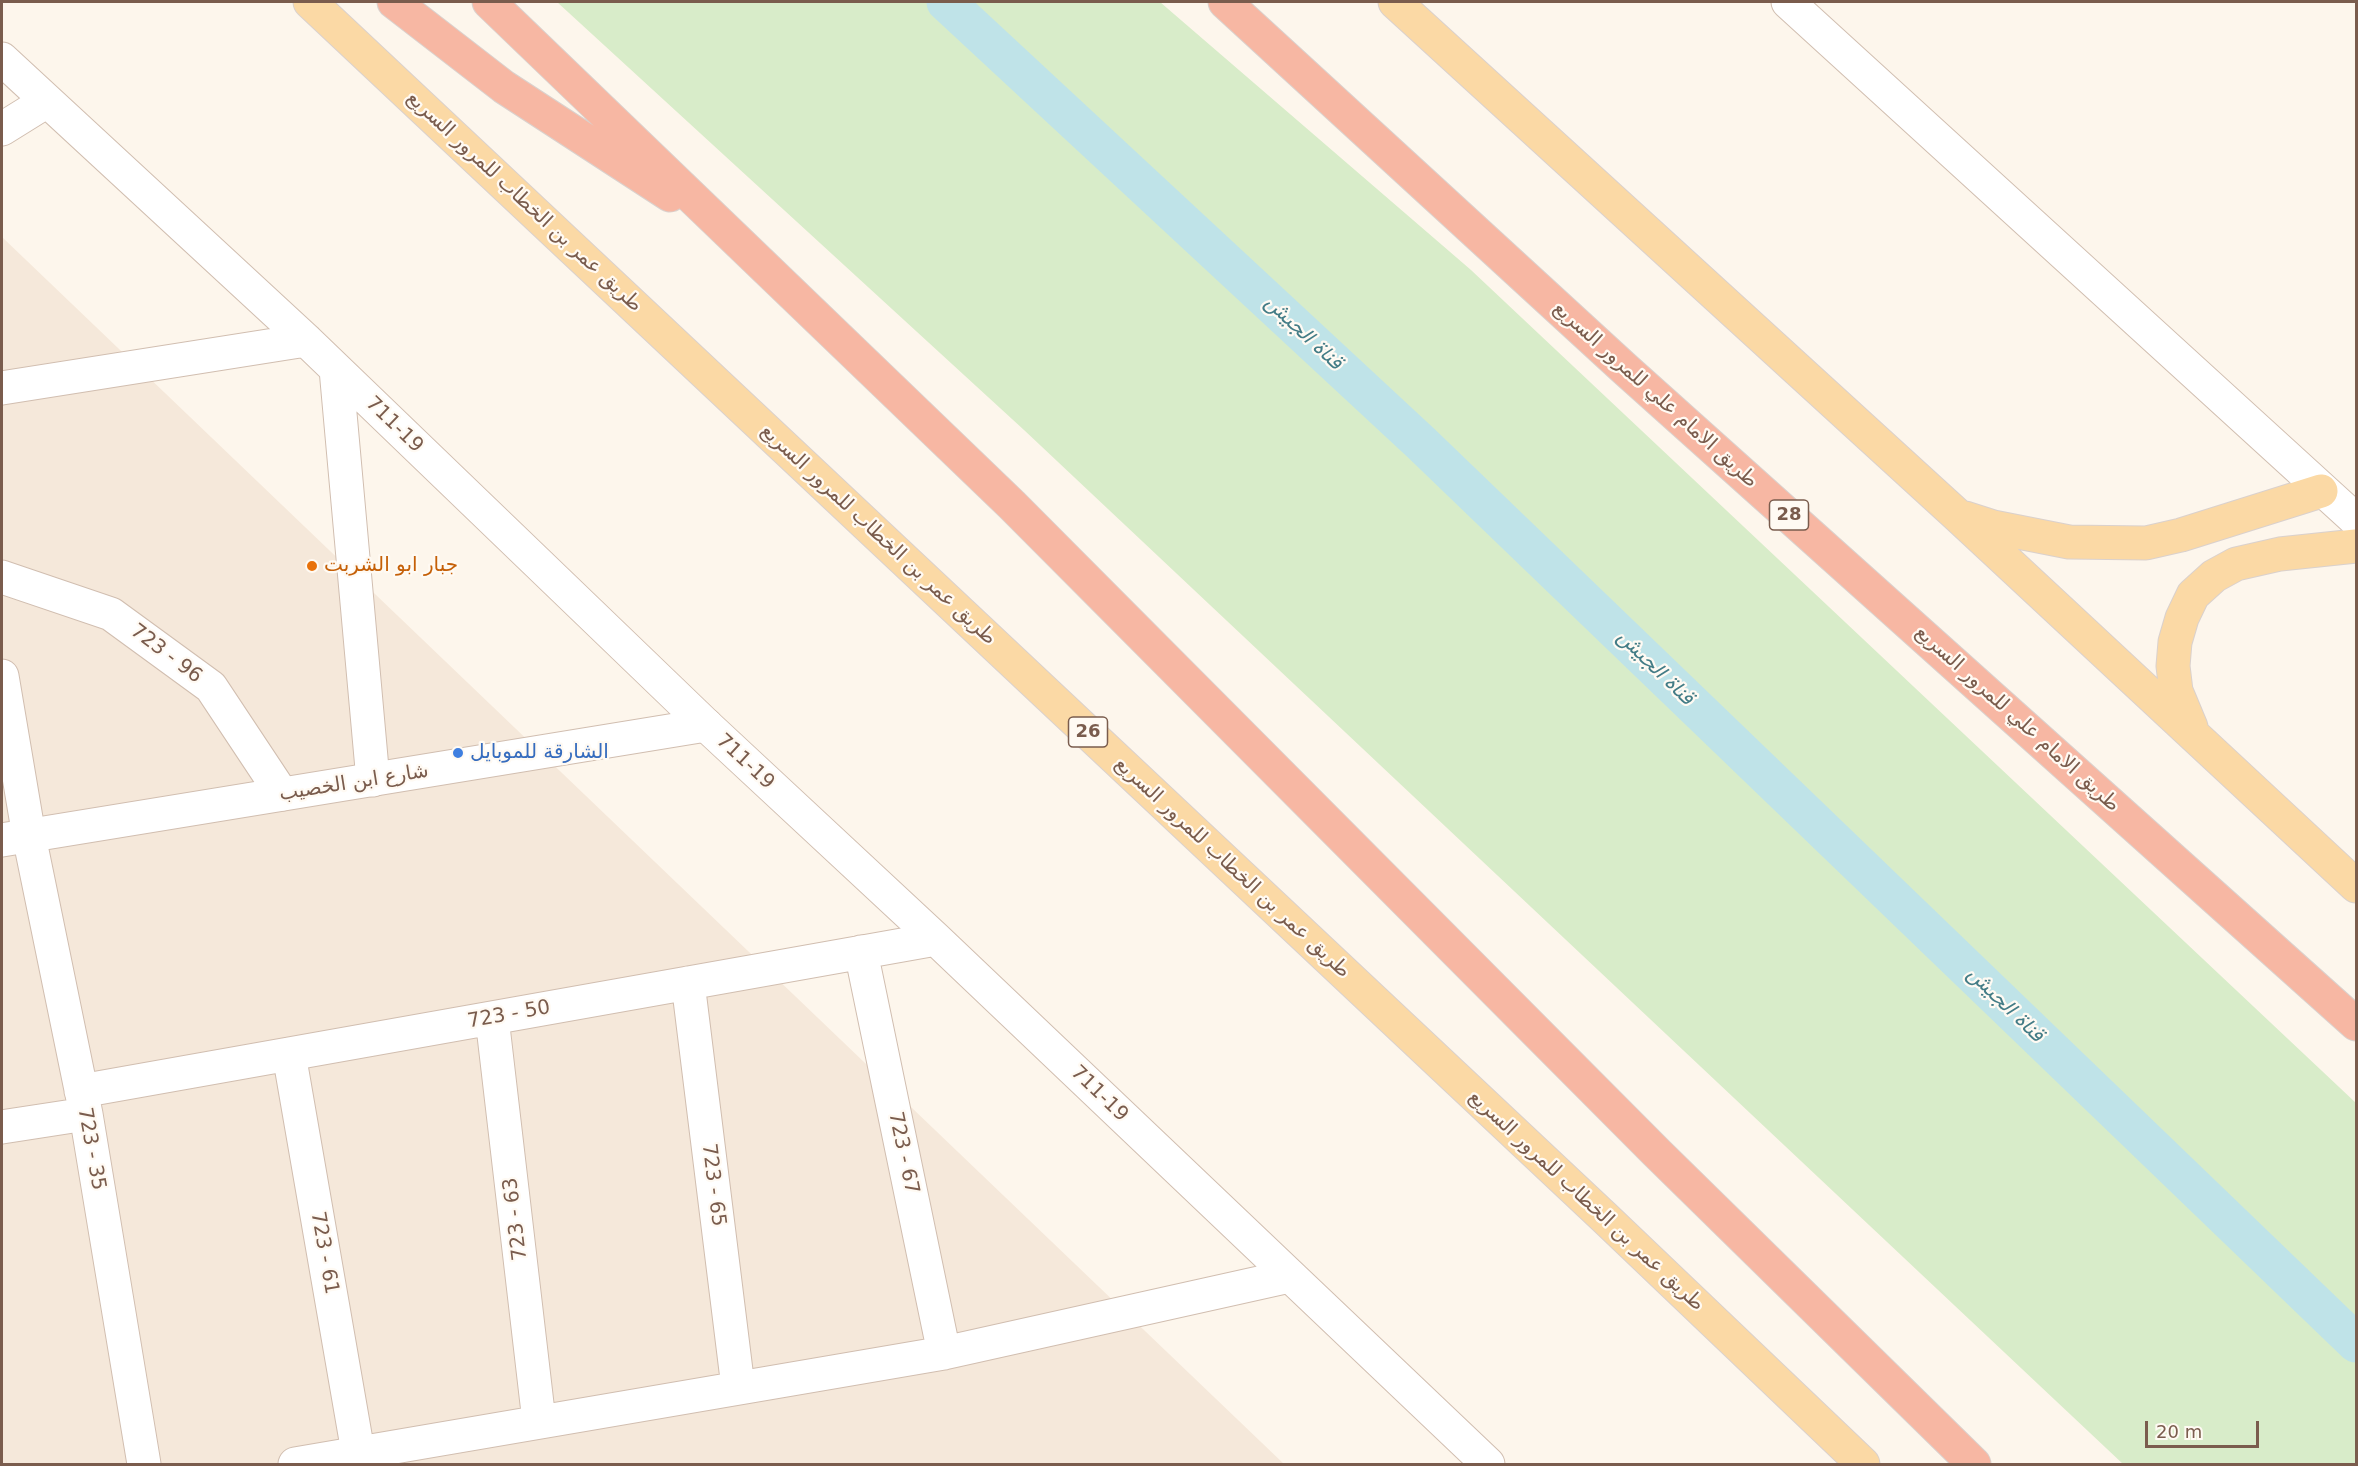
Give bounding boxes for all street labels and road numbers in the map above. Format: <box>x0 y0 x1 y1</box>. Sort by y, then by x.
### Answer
street label: طريق عمر بن الخطاب للمرور السريع <box>401 86 647 318</box>
street label: طريق الامام علي للمرور السريع <box>1548 297 1762 493</box>
street label: 711-19 <box>360 392 428 458</box>
street label: طريق عمر بن الخطاب للمرور السريع <box>755 419 1001 651</box>
road number: 28 <box>1770 500 1808 530</box>
street label: 723 - 96 <box>125 619 207 689</box>
street label: طريق الامام علي للمرور السريع <box>1910 621 2124 817</box>
road number: 26 <box>1068 717 1108 747</box>
street label: 711-19 <box>711 729 779 795</box>
street label: طريق عمر بن الخطاب للمرور السريع <box>1109 752 1355 984</box>
street label: شارع ابن الخصيب <box>278 759 430 807</box>
street label: 723 - 50 <box>466 996 552 1034</box>
street label: 711-19 <box>1065 1061 1133 1127</box>
street label: طريق عمر بن الخطاب للمرور السريع <box>1463 1085 1709 1317</box>
street label: 723 - 35 <box>72 1106 110 1192</box>
street label: 723 - 67 <box>883 1110 923 1196</box>
street label: 723 - 65 <box>696 1142 730 1228</box>
street label: 723 - 63 <box>499 1176 533 1262</box>
street label: 723 - 61 <box>305 1210 343 1296</box>

